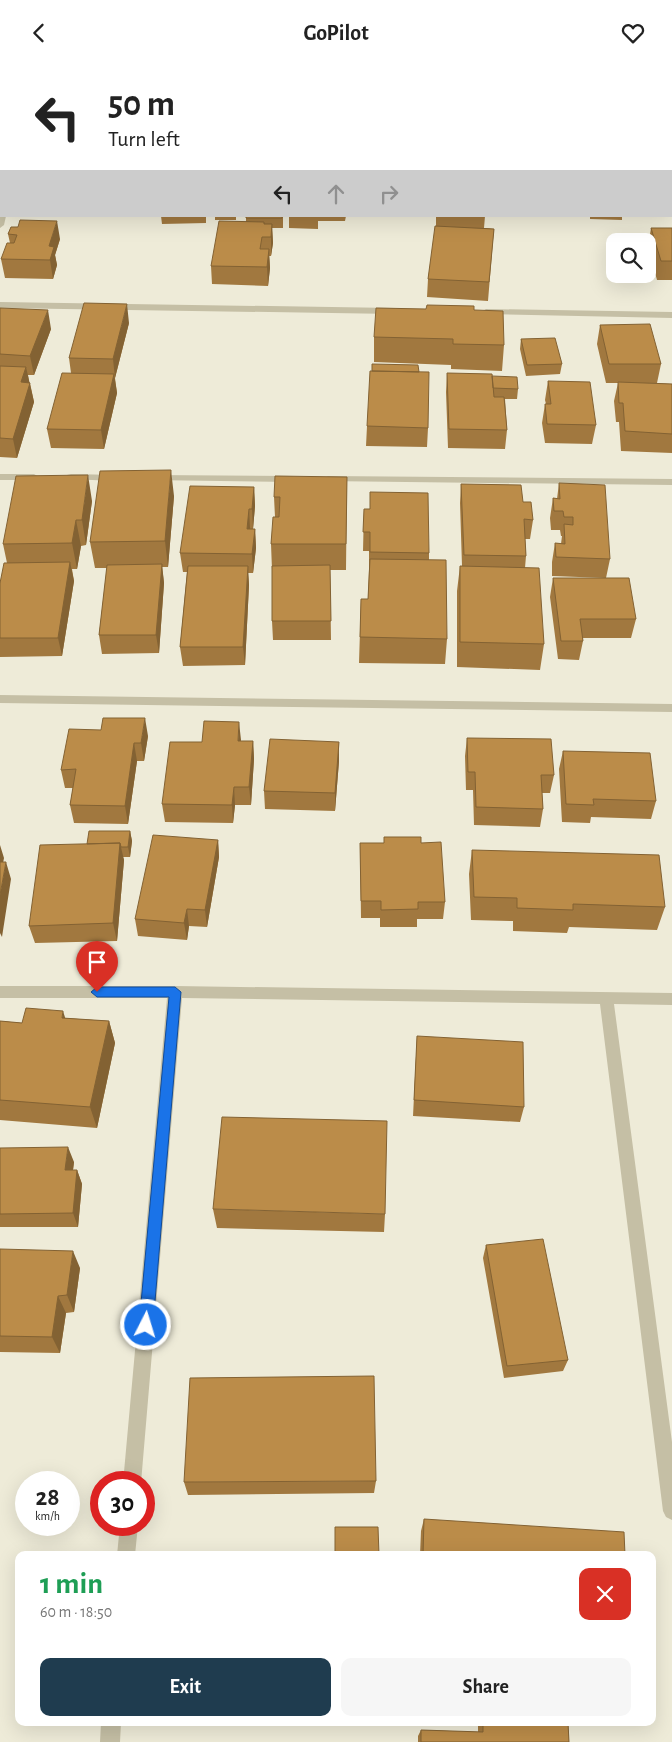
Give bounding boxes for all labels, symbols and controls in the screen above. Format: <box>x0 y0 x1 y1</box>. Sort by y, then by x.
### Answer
icon: back <box>25 19 53 47</box>
icon: heart <box>619 19 647 47</box>
text: GoPilot <box>303 22 369 44</box>
icon: left <box>25 85 90 150</box>
text: 50 m <box>108 87 175 122</box>
text: Turn left <box>108 128 180 150</box>
icon: left <box>269 180 297 208</box>
icon: ahead <box>322 180 350 208</box>
icon: right <box>375 180 403 208</box>
map controls <box>606 233 656 283</box>
button: search <box>606 233 656 283</box>
pin <box>76 941 118 992</box>
icon: arrive <box>83 948 111 976</box>
position arrow <box>119 1298 171 1350</box>
speed limit sign: 30 <box>90 1471 155 1536</box>
text: 28 <box>35 1485 60 1510</box>
text: km/h <box>35 1510 60 1522</box>
button: close <box>579 1568 631 1620</box>
text: 1 min <box>40 1569 103 1599</box>
text: 60 m · 18:50 <box>40 1604 112 1620</box>
button: Exit <box>40 1658 331 1716</box>
button: Share <box>341 1658 631 1716</box>

